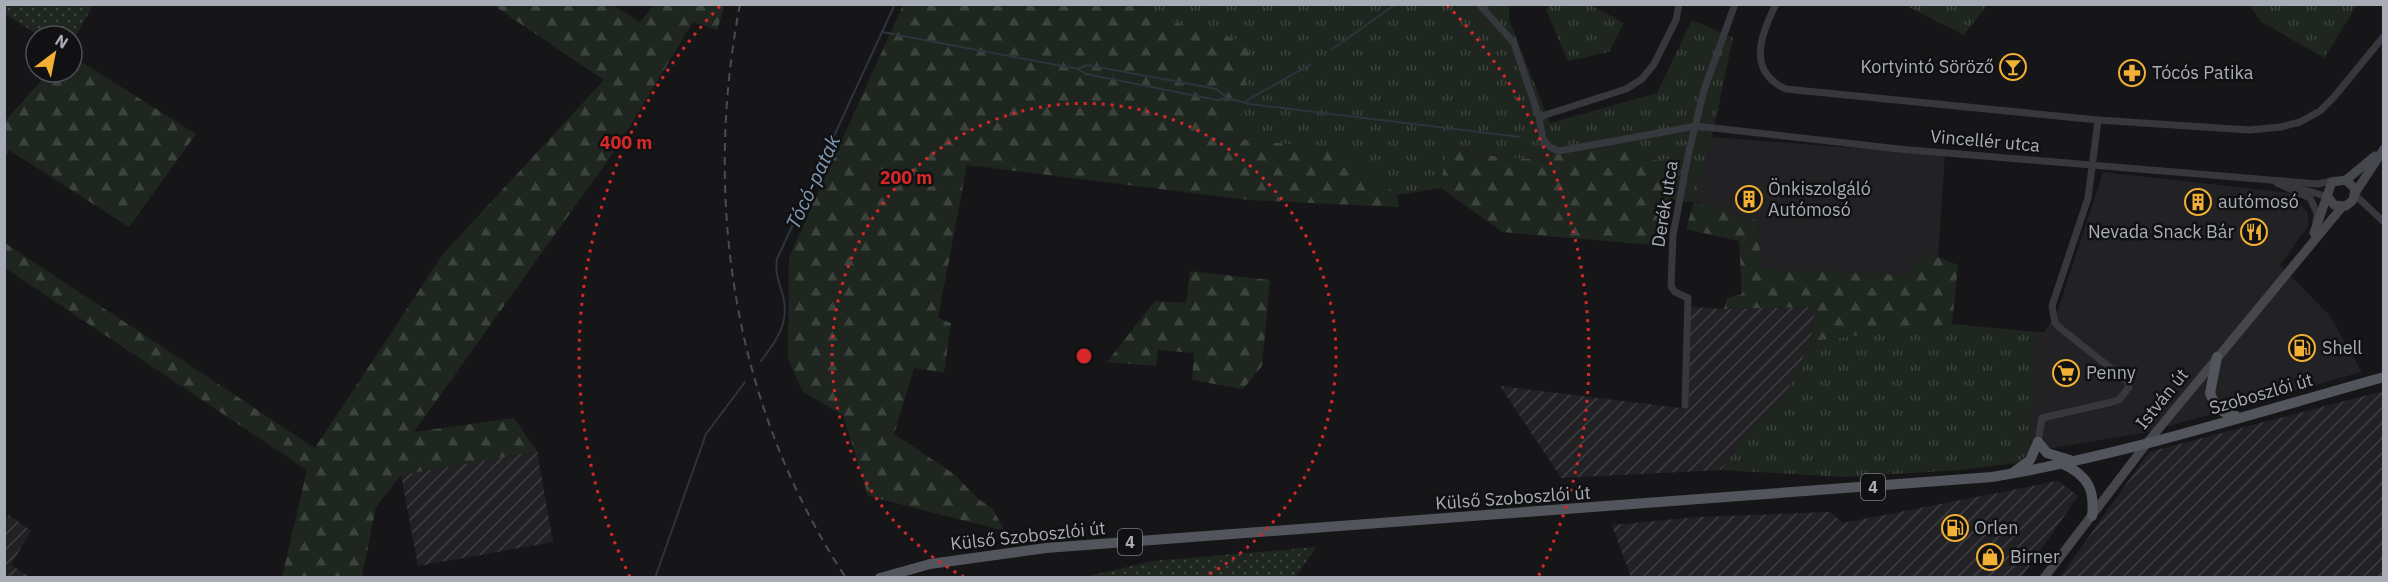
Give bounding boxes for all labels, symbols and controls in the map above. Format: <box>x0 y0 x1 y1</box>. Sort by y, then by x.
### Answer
north arrow <box>24 24 84 84</box>
text: N <box>52 30 72 53</box>
bar icon: Kortyintó Söröző <box>1998 52 2028 82</box>
place label: Kortyintó Söröző <box>1860 55 1994 78</box>
pharmacy icon: Tócós Patika <box>2117 58 2147 88</box>
place label: Tócós Patika <box>2152 61 2254 84</box>
street label: Vincellér utca <box>1929 124 2041 157</box>
water label: Tócó-patak <box>779 130 846 233</box>
text: 400 m <box>600 131 652 154</box>
street label: Derék utca <box>1646 159 1683 249</box>
text: 200 m <box>880 166 932 189</box>
place label: Önkiszolgáló Autómosó <box>1768 177 1871 221</box>
building icon: Önkiszolgáló Autómosó <box>1734 184 1764 214</box>
building icon: autómosó <box>2183 187 2213 217</box>
place label: autómosó <box>2218 190 2299 213</box>
restaurant icon: Nevada Snack Bár <box>2239 217 2269 247</box>
place label: Nevada Snack Bár <box>2088 220 2234 243</box>
fuel station icon: Shell <box>2287 333 2317 363</box>
place label: Shell <box>2322 336 2362 359</box>
centre of rings <box>1074 346 1094 366</box>
supermarket icon: Penny <box>2051 358 2081 388</box>
place label: Penny <box>2086 361 2136 384</box>
street label: István út <box>2130 364 2193 434</box>
street label: Szoboszlói út <box>2207 368 2315 419</box>
road number: 4 <box>1861 474 1885 500</box>
street label: Külső Szoboszlói út <box>1434 481 1592 514</box>
fuel station icon: Orlen <box>1940 513 1970 543</box>
street label: Külső Szoboszlói út <box>949 516 1107 555</box>
place label: Orlen <box>1974 516 2018 539</box>
road number: 4 <box>1118 529 1142 555</box>
shop icon: Birner <box>1975 542 2005 572</box>
place label: Birner <box>2010 545 2060 568</box>

